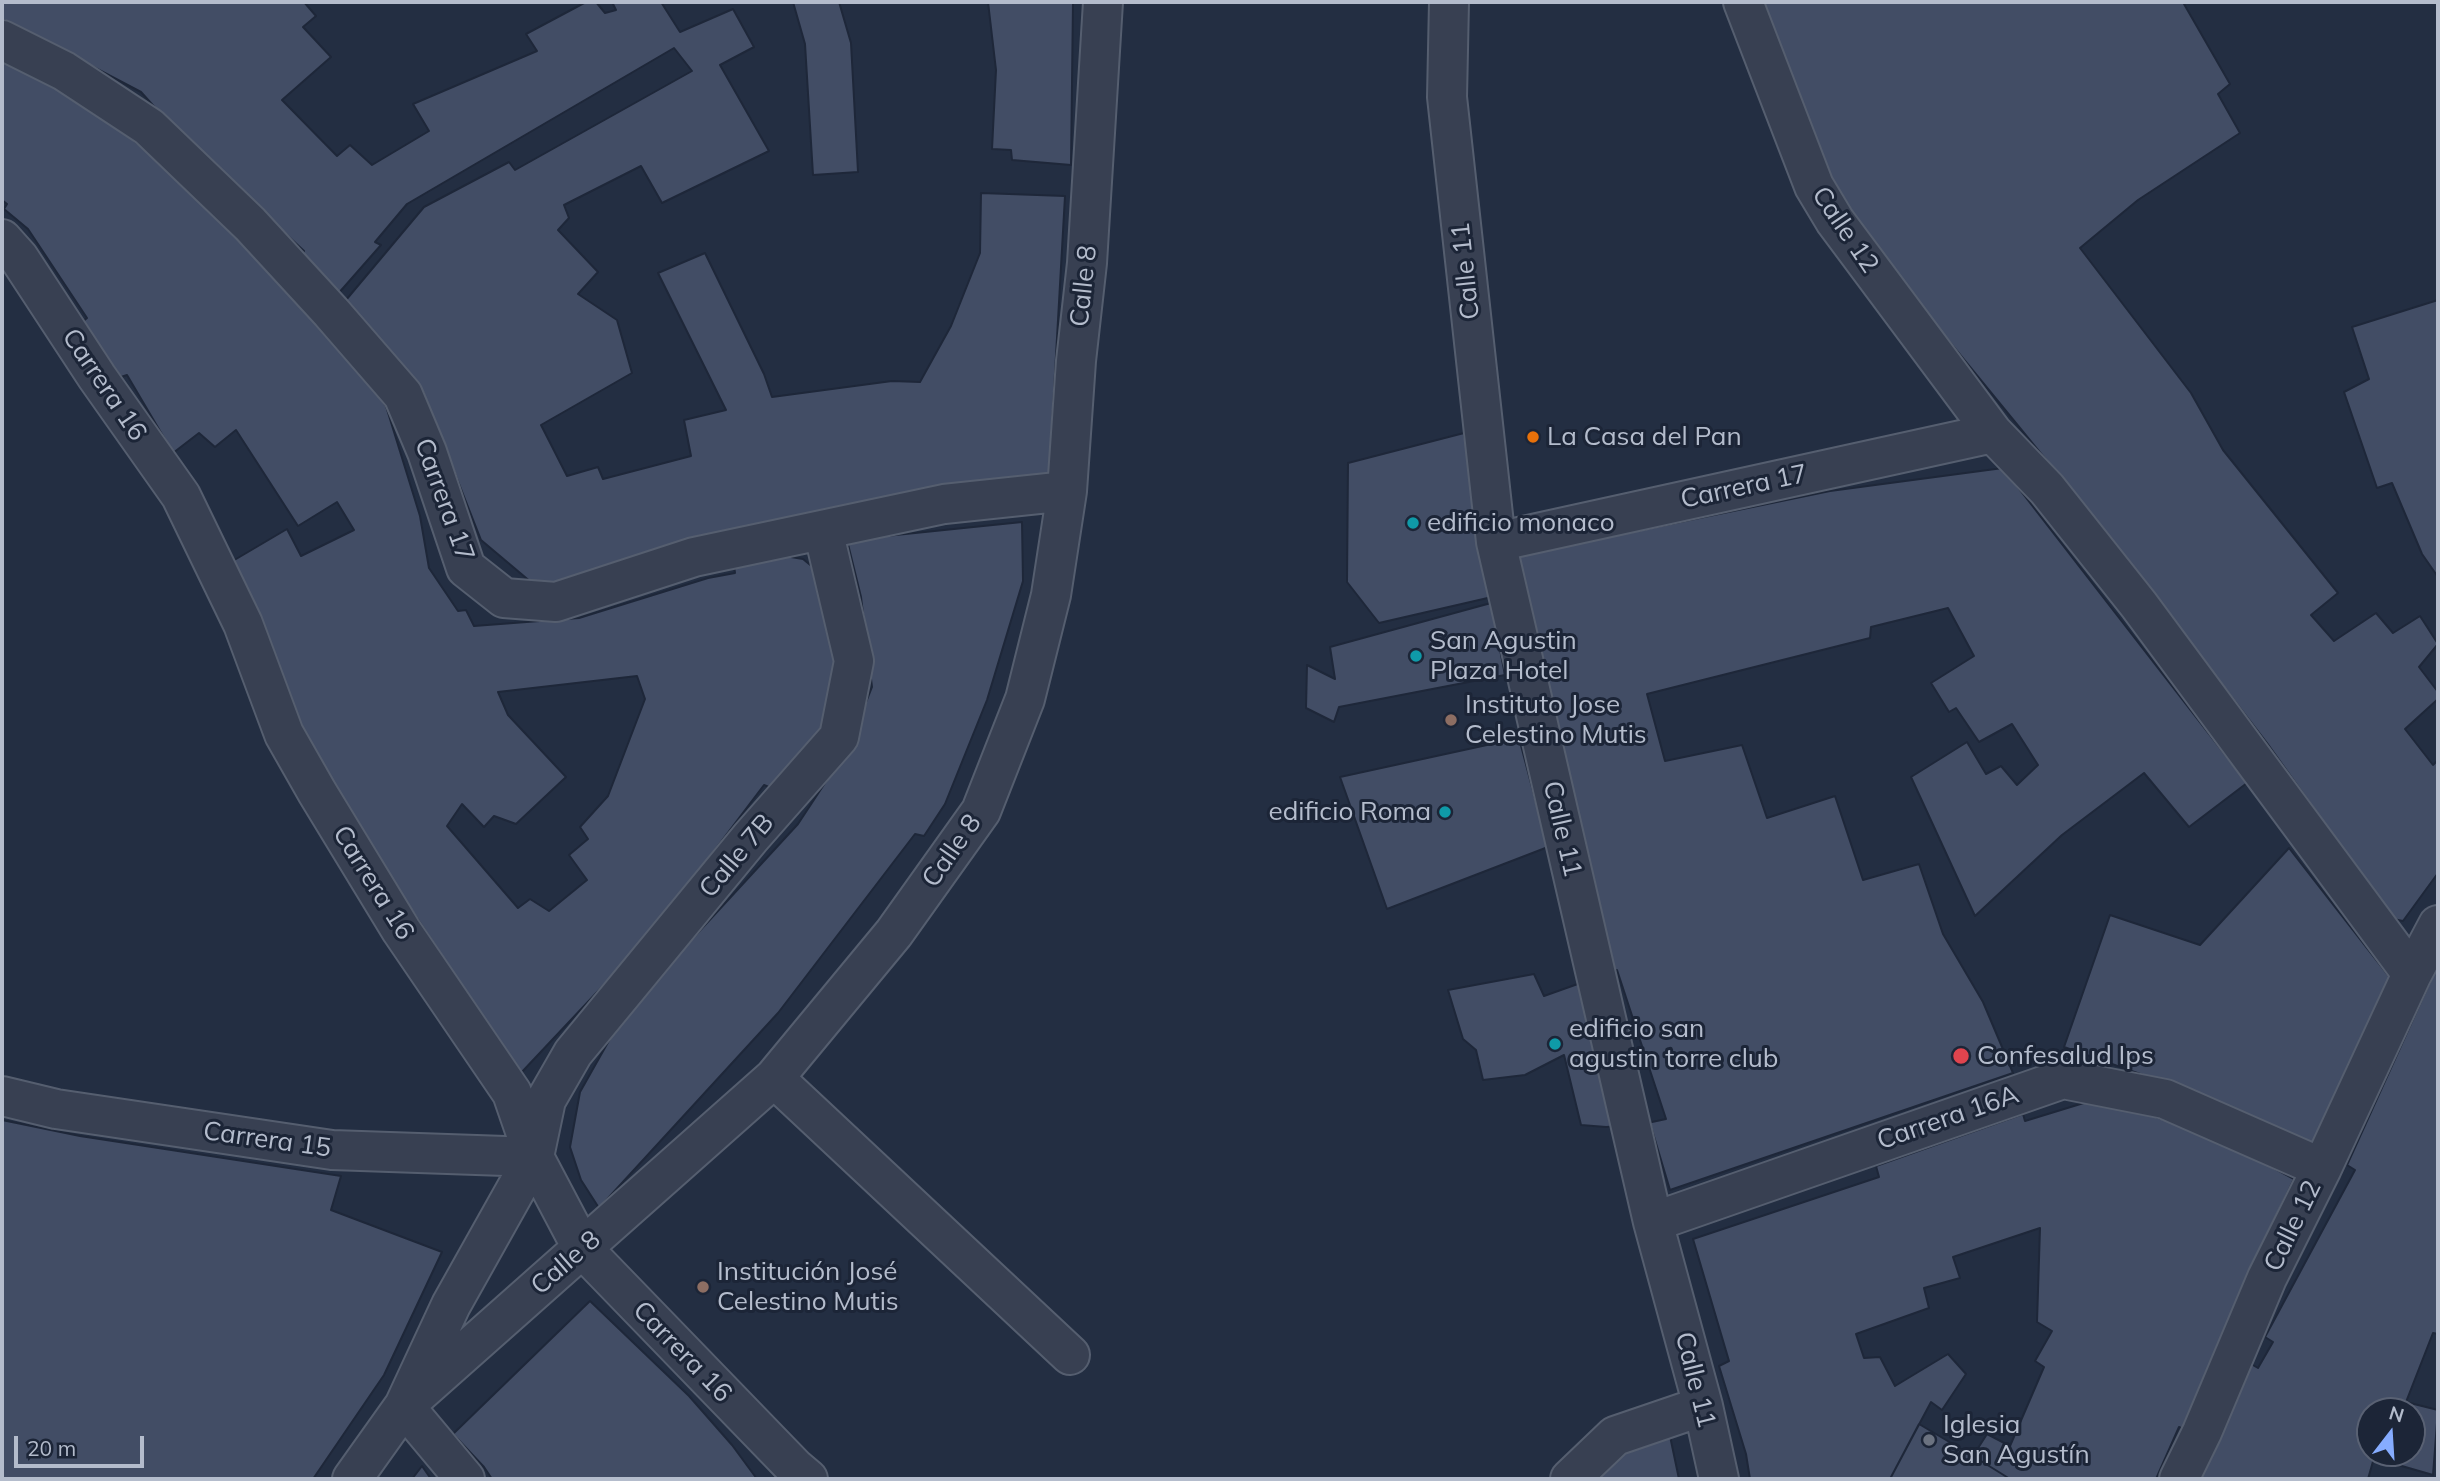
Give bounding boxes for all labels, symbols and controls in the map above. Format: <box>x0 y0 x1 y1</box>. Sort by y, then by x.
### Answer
street label: Calle 12 <box>1805 181 1885 279</box>
street label: Calle 11 <box>1445 221 1487 321</box>
street label: Calle 8 <box>1064 244 1104 328</box>
street label: Carrera 16 <box>55 323 153 447</box>
place label: La Casa del Pan <box>1547 421 1742 453</box>
marker: La Casa del Pan <box>1525 429 1541 445</box>
street label: Carrera 17 <box>407 434 481 566</box>
street label: Carrera 17 <box>1678 458 1810 516</box>
place label: edificio monaco <box>1427 507 1615 539</box>
marker: edificio monaco <box>1405 515 1421 531</box>
place label: San Agustin Plaza Hotel <box>1430 625 1577 686</box>
marker: San Agustin Plaza Hotel <box>1408 648 1424 664</box>
place label: Instituto Jose Celestino Mutis <box>1465 689 1647 750</box>
marker: Instituto Jose Celestino Mutis <box>1443 712 1459 728</box>
street label: Calle 11 <box>1536 778 1588 880</box>
place label: edificio Roma <box>1268 796 1431 828</box>
marker: edificio Roma <box>1437 804 1453 820</box>
street label: Calle 7B <box>693 808 781 904</box>
street label: Calle 8 <box>916 809 988 893</box>
street label: Carrera 16 <box>326 820 420 946</box>
place label: edificio san agustin torre club <box>1569 1013 1778 1074</box>
marker: edificio san agustin torre club <box>1547 1036 1563 1052</box>
place label: Confesalud Ips <box>1977 1040 2154 1072</box>
marker: Confesalud Ips <box>1951 1046 1971 1066</box>
street label: Carrera 16A <box>1873 1079 2023 1157</box>
street label: Carrera 15 <box>201 1116 333 1164</box>
street label: Calle 12 <box>2258 1175 2328 1277</box>
street label: Calle 8 <box>525 1224 607 1302</box>
place label: Institución José Celestino Mutis <box>717 1256 899 1318</box>
marker: Institución José Celestino Mutis <box>695 1279 711 1295</box>
street label: Carrera 16 <box>626 1295 738 1409</box>
street label: Calle 11 <box>1668 1329 1722 1431</box>
north arrow <box>2356 1397 2426 1467</box>
text: N <box>2386 1400 2407 1427</box>
place label: Iglesia San Agustín <box>1943 1409 2090 1470</box>
scale bar <box>18 1422 147 1466</box>
marker: Iglesia San Agustín <box>1921 1432 1937 1448</box>
text: 20 m <box>27 1435 76 1461</box>

